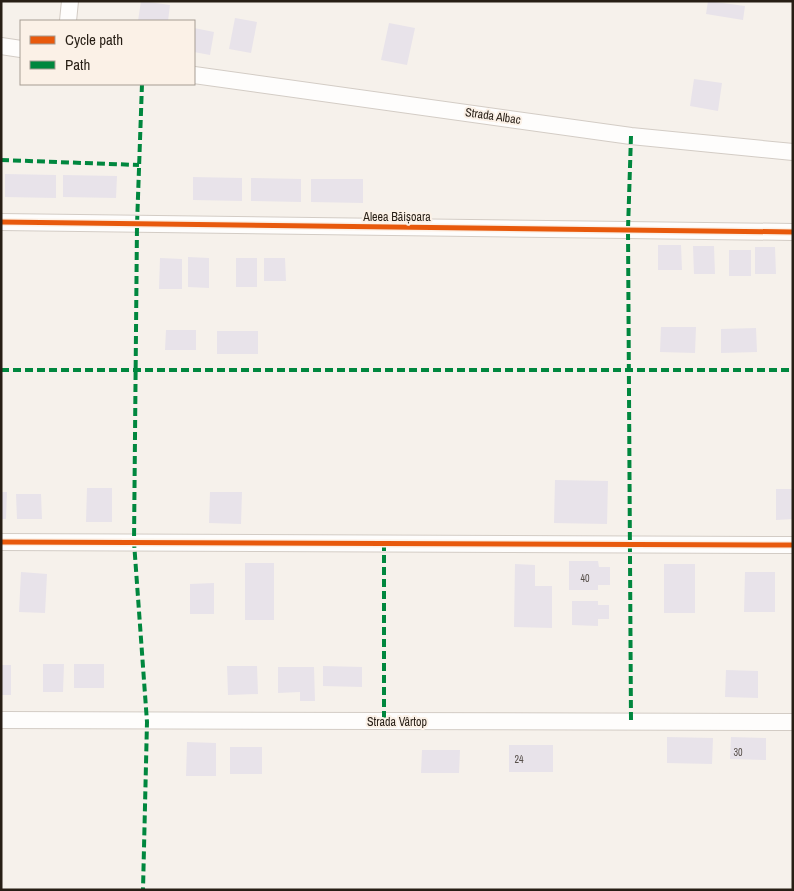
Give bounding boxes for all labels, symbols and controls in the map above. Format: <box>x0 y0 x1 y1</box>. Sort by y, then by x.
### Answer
legend <box>20 20 195 85</box>
text: Cycle path <box>65 29 123 50</box>
text: Path <box>65 54 90 75</box>
street label: Strada Albac <box>464 104 522 128</box>
street label: Aleea Băișoara <box>362 209 431 225</box>
house number: 40 <box>580 572 590 585</box>
street label: Strada Vârtop <box>367 714 427 730</box>
house number: 30 <box>733 746 743 759</box>
house number: 24 <box>514 753 524 766</box>

